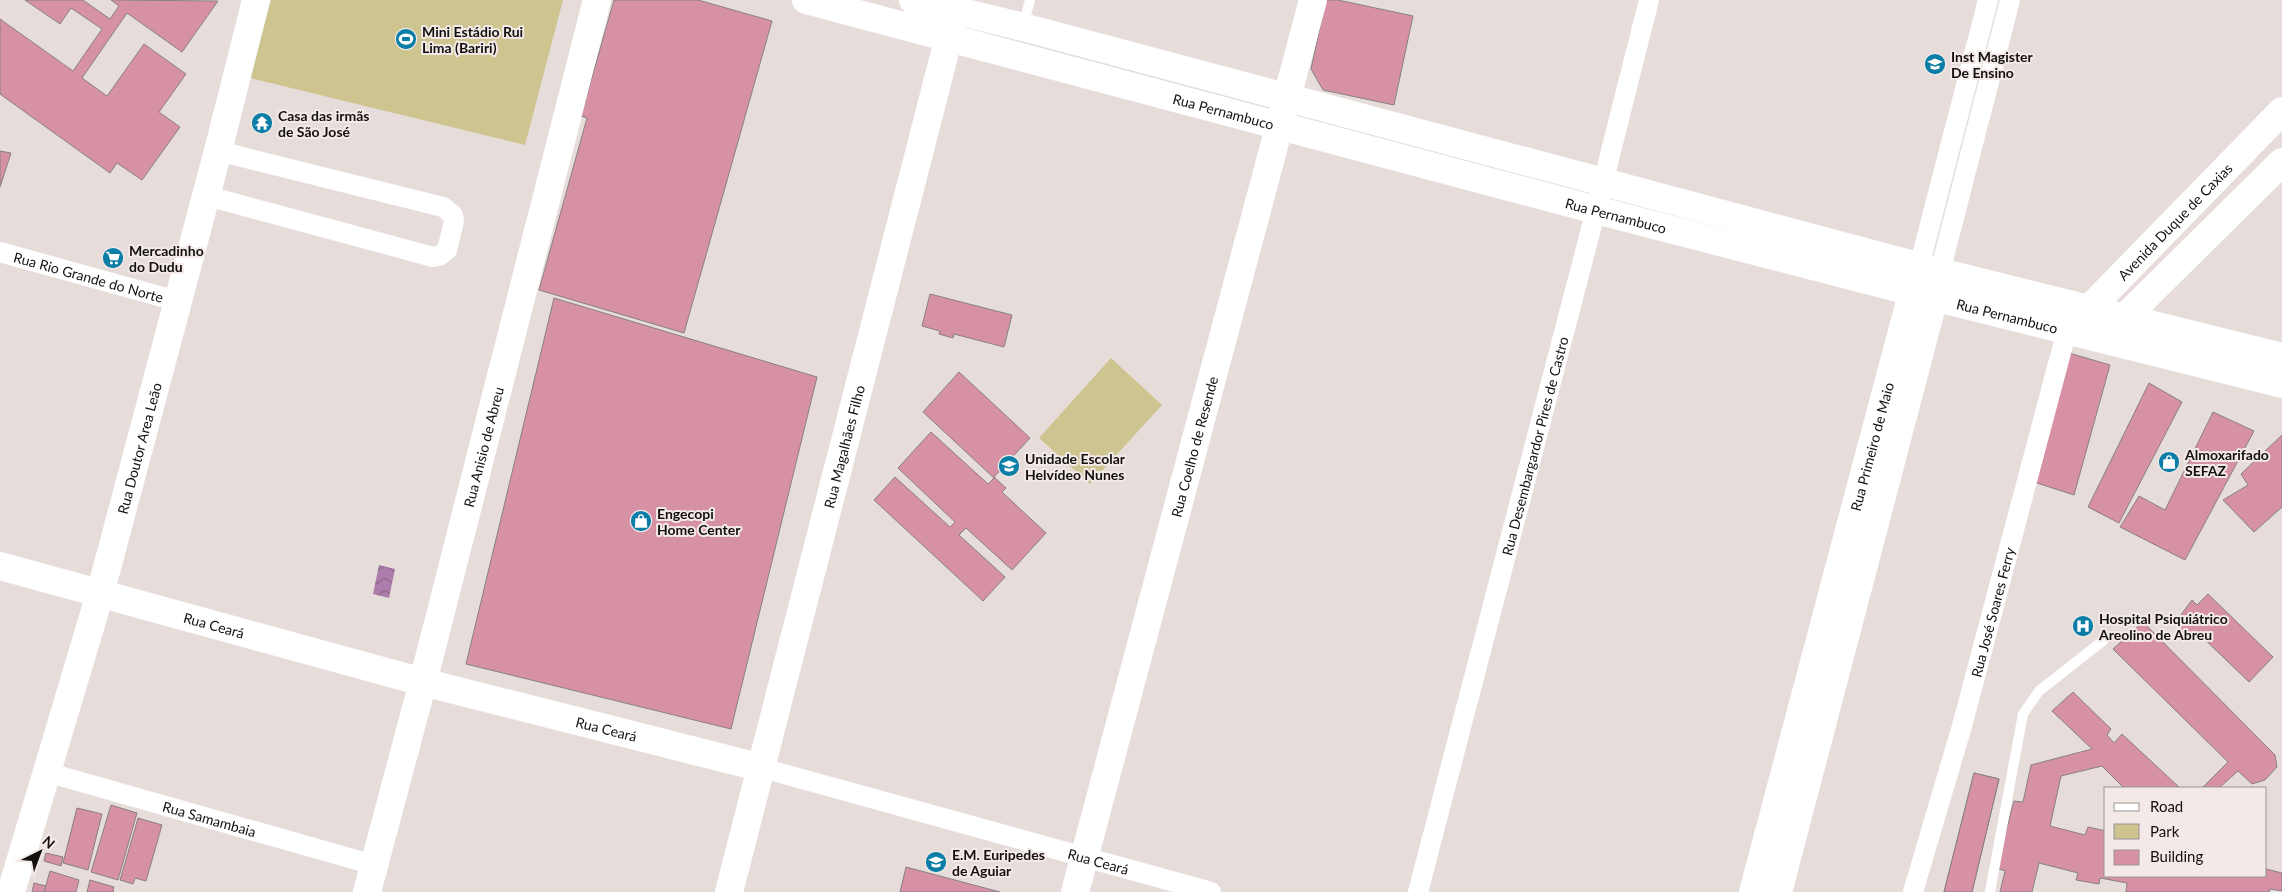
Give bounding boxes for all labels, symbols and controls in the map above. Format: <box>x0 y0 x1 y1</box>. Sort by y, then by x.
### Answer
place label: Mini Estádio Rui Lima (Bariri) <box>422 23 523 56</box>
sports icon: Mini Estádio Rui Lima (Bariri) <box>394 27 418 51</box>
place label: Inst Magister De Ensino <box>1951 48 2034 81</box>
school or university icon: Inst Magister De Ensino <box>1923 52 1947 76</box>
street label: Rua Pernambuco <box>1171 89 1276 133</box>
place label: Casa das irmãs de São José <box>278 107 369 140</box>
temple icon: Casa das irmãs de São José <box>250 111 274 135</box>
street label: Avenida Duque de Caxias <box>2114 159 2235 283</box>
street label: Rua Pernambuco <box>1563 194 1668 236</box>
place label: Mercadinho do Dudu <box>129 242 204 275</box>
supermarket icon: Mercadinho do Dudu <box>101 246 125 270</box>
street label: Rua Rio Grande do Norte <box>12 248 165 305</box>
street label: Rua Pernambuco <box>1955 295 2060 336</box>
street label: Rua Desembargardor Pires de Castro <box>1498 335 1571 557</box>
street label: Rua Coelho de Resende <box>1167 374 1221 519</box>
street label: Rua Doutor Area Leão <box>113 380 165 516</box>
street label: Rua Primeiro de Maio <box>1846 380 1897 513</box>
street label: Rua Magalhães Filho <box>820 383 868 510</box>
street label: Rua Anisio de Abreu <box>459 385 507 509</box>
place label: Almoxarifado SEFAZ <box>2184 446 2269 479</box>
place label: Unidade Escolar Helvídeo Nunes <box>1025 450 1126 483</box>
shop icon: Almoxarifado SEFAZ <box>2157 450 2181 474</box>
school or university icon: Unidade Escolar Helvídeo Nunes <box>997 454 1021 478</box>
place label: Engecopi Home Center <box>657 505 741 538</box>
shop icon: Engecopi Home Center <box>629 509 653 533</box>
street label: Rua José Soares Ferry <box>1967 544 2018 679</box>
street label: Rua Ceará <box>182 608 246 641</box>
place label: Hospital Psiquiátrico Areolino de Abreu <box>2098 610 2228 643</box>
hospital icon: Hospital Psiquiátrico Areolino de Abreu <box>2071 614 2095 638</box>
street label: Rua Ceará <box>574 713 639 744</box>
legend <box>2104 787 2267 877</box>
street label: Rua Samambaia <box>161 797 258 840</box>
text: Road <box>2150 797 2183 815</box>
text: Park <box>2150 822 2180 840</box>
north arrow <box>15 827 65 877</box>
text: N <box>39 832 59 852</box>
street label: Rua Ceará <box>1066 844 1131 877</box>
place label: E.M. Euripedes de Aguiar <box>952 846 1045 879</box>
text: Building <box>2150 847 2203 865</box>
school or university icon: E.M. Euripedes de Aguiar <box>924 850 948 874</box>

